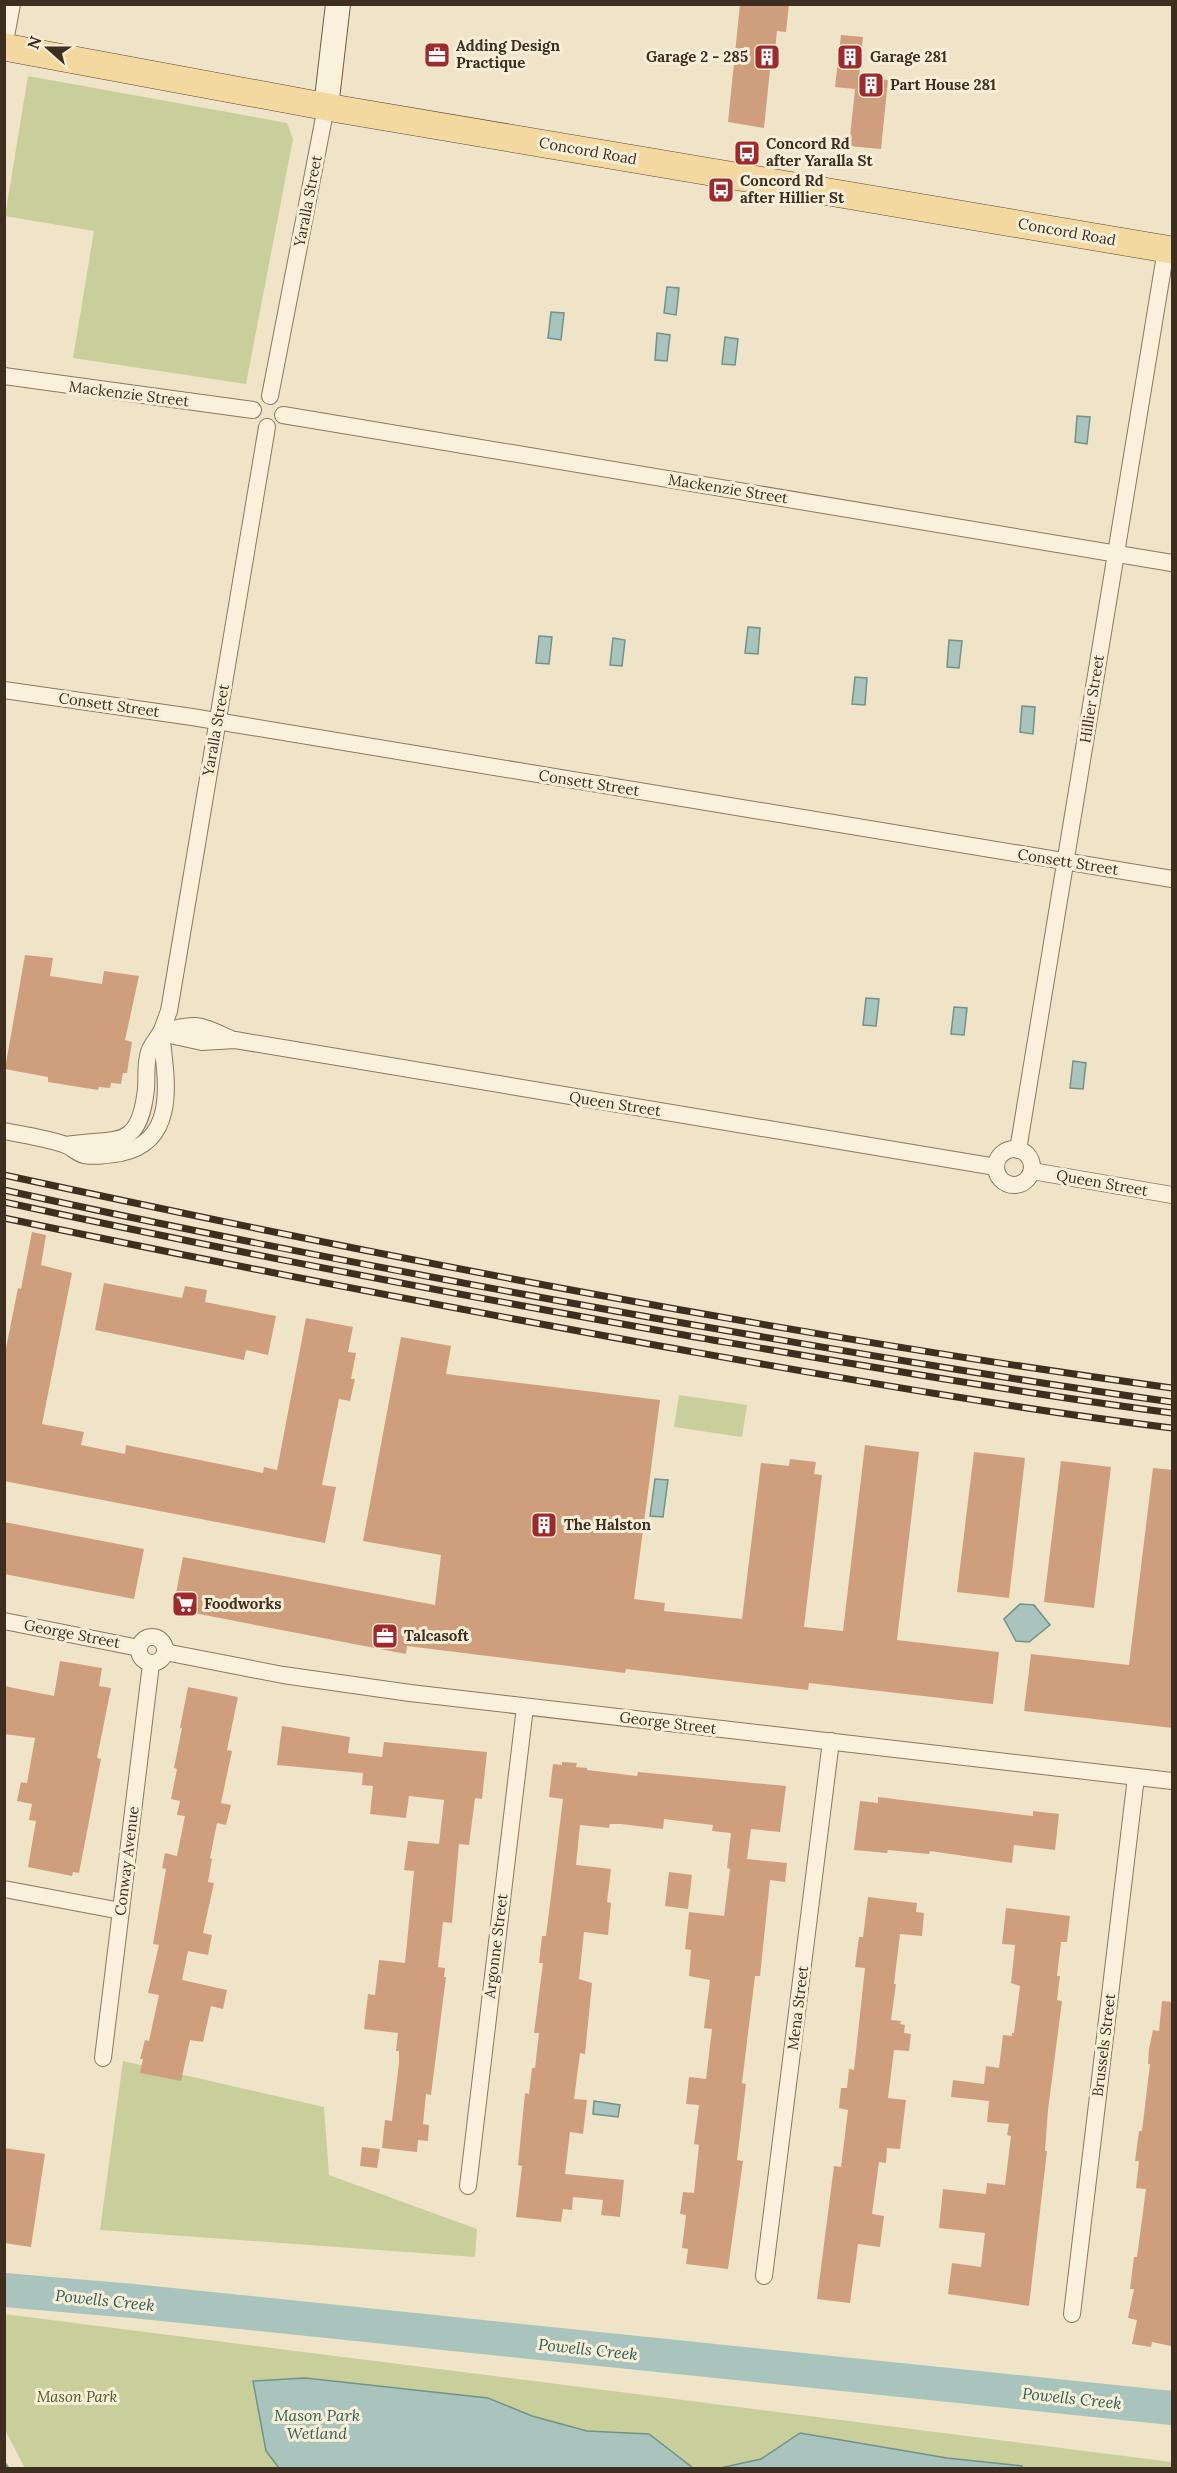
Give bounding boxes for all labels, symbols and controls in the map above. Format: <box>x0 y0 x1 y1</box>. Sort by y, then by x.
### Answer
north arrow <box>18 18 78 78</box>
text: N <box>22 33 46 52</box>
place label: Adding Design Practique <box>456 36 560 72</box>
office icon: Adding Design Practique <box>422 40 452 70</box>
building icon: Garage 2 - 285 <box>752 42 782 72</box>
building icon: Garage 281 <box>835 42 865 72</box>
place label: Garage 2 - 285 <box>646 47 748 66</box>
place label: Garage 281 <box>870 47 947 66</box>
building icon: Part House 281 <box>856 70 886 100</box>
place label: Part House 281 <box>890 75 996 94</box>
street label: Concord Road <box>538 133 639 168</box>
place label: Concord Rd after Yaralla St <box>766 134 873 170</box>
bus stop icon: Concord Rd after Yaralla St <box>732 138 762 168</box>
street label: Yaralla Street <box>289 153 326 249</box>
place label: Concord Rd after Hillier St <box>740 171 845 207</box>
bus stop icon: Concord Rd after Hillier St <box>706 175 736 205</box>
street label: Concord Road <box>1017 214 1118 249</box>
street label: Mackenzie Street <box>68 377 191 410</box>
street label: Mackenzie Street <box>667 470 790 507</box>
street label: Hillier Street <box>1075 653 1108 744</box>
street label: Yaralla Street <box>198 682 233 778</box>
street label: Consett Street <box>57 688 161 721</box>
street label: Consett Street <box>537 765 641 800</box>
street label: Consett Street <box>1016 844 1120 879</box>
street label: Queen Street <box>568 1087 663 1120</box>
street label: Queen Street <box>1055 1165 1150 1200</box>
building icon: The Halston <box>529 1510 559 1540</box>
place label: The Halston <box>564 1515 652 1534</box>
supermarket icon: Foodworks <box>170 1589 200 1619</box>
place label: Foodworks <box>204 1594 282 1613</box>
street label: George Street <box>22 1615 122 1652</box>
office icon: Talcasoft <box>370 1621 400 1651</box>
place label: Talcasoft <box>404 1626 470 1645</box>
street label: George Street <box>619 1707 718 1738</box>
street label: Conway Avenue <box>110 1805 143 1917</box>
street label: Argonne Street <box>480 1892 511 2001</box>
street label: Mena Street <box>783 1964 812 2051</box>
street label: Brussels Street <box>1088 1992 1119 2098</box>
water label: Powells Creek <box>54 2285 156 2315</box>
water label: Powells Creek <box>537 2334 639 2364</box>
water label: Powells Creek <box>1021 2383 1123 2413</box>
park label: Mason Park <box>37 2387 118 2406</box>
water label: Mason Park Wetland <box>274 2405 360 2443</box>

